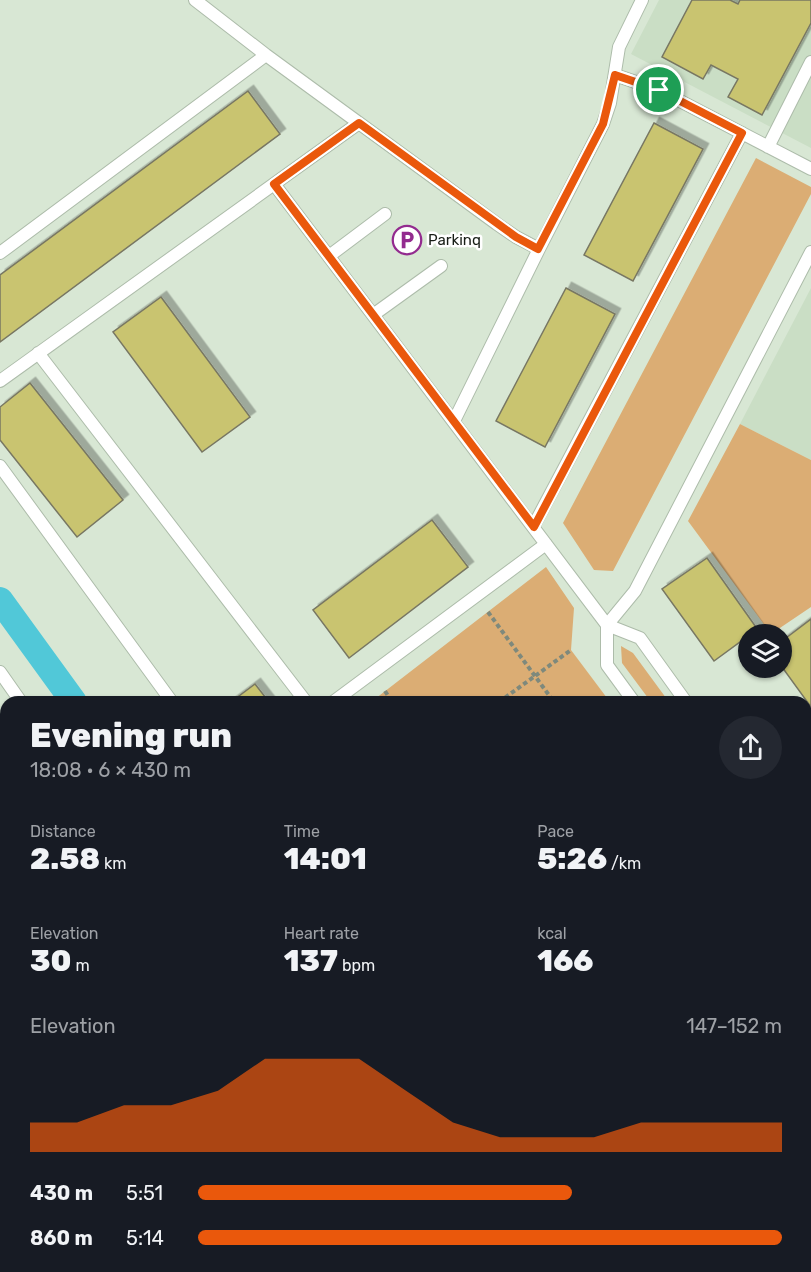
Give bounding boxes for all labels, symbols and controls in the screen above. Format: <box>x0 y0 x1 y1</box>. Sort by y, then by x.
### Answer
pin <box>633 64 684 115</box>
icon: arrive <box>642 73 675 106</box>
parking icon: Parkinq <box>391 224 423 256</box>
place label: Parkinq <box>428 231 481 249</box>
map controls <box>738 624 792 678</box>
button: layers <box>738 624 792 678</box>
text: Evening run <box>30 716 232 755</box>
button: share <box>719 716 782 779</box>
text: 18:08 · 6 × 430 m <box>30 758 191 782</box>
text: Distance <box>30 822 96 841</box>
text: Time <box>284 822 320 841</box>
text: Pace <box>537 822 574 841</box>
text: 2.58 <box>30 841 100 877</box>
text: 14:01 <box>284 841 367 877</box>
text: 5:26 <box>537 841 607 877</box>
text: km <box>100 854 127 873</box>
text: /km <box>607 854 641 873</box>
text: Elevation <box>30 924 99 943</box>
text: Heart rate <box>284 924 359 943</box>
text: kcal <box>537 924 567 943</box>
text: 30 <box>30 943 72 979</box>
text: 137 <box>284 943 338 979</box>
text: 166 <box>537 943 593 979</box>
text: m <box>72 956 90 975</box>
text: bpm <box>338 956 375 975</box>
text: Elevation <box>30 1014 116 1038</box>
text: 147–152 m <box>686 1014 782 1038</box>
text: 430 m <box>30 1181 93 1205</box>
text: 5:51 <box>126 1181 163 1205</box>
text: 860 m <box>30 1226 93 1250</box>
text: 5:14 <box>126 1226 164 1250</box>

